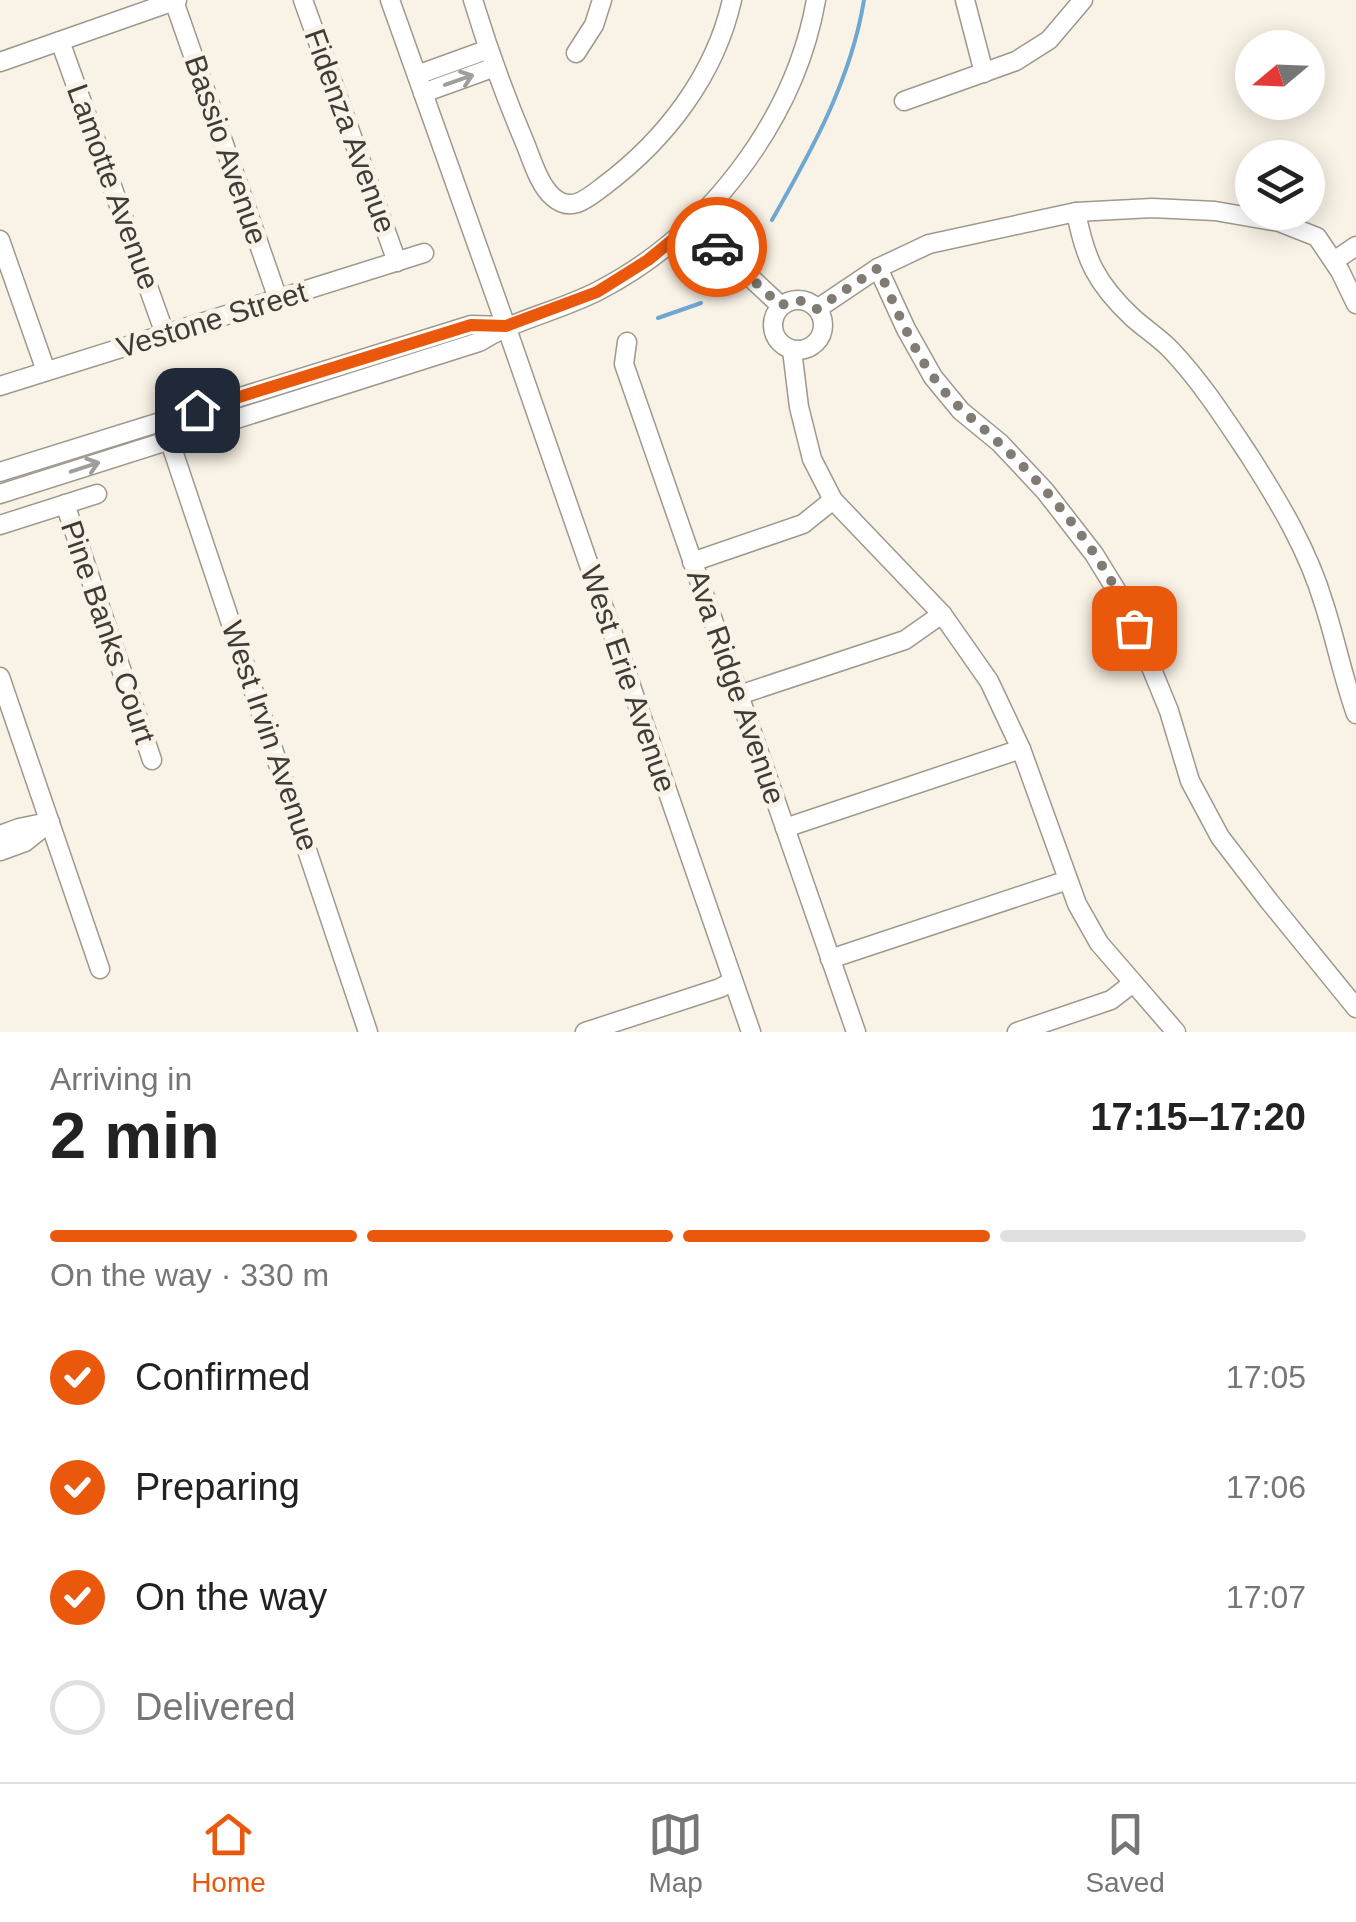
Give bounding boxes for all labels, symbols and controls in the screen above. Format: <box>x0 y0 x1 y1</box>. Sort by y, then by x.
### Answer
street label: Fidenza Avenue <box>298 24 403 237</box>
north arrow <box>1235 30 1325 120</box>
map controls <box>1235 30 1325 230</box>
street label: Bassio Avenue <box>179 51 274 249</box>
one-way arrow <box>443 70 474 88</box>
street label: Lamotte Avenue <box>61 80 166 294</box>
button: layers <box>1235 140 1325 230</box>
courier <box>667 197 767 297</box>
icon: car <box>690 220 745 275</box>
street label: Vestone Street <box>113 275 311 364</box>
pin <box>155 368 240 453</box>
icon: home <box>170 383 225 438</box>
one-way arrow <box>68 457 100 475</box>
street label: Pine Banks Court <box>55 516 162 748</box>
street label: West Erie Avenue <box>574 561 683 796</box>
street label: Ava Ridge Avenue <box>681 565 792 808</box>
pin <box>1092 586 1177 671</box>
icon: bag <box>1107 601 1162 656</box>
street label: West Irvin Avenue <box>216 617 325 855</box>
text: Arriving in <box>50 1061 192 1097</box>
text: 17:15–17:20 <box>1090 1096 1306 1138</box>
text: 2 min <box>50 1099 220 1172</box>
text: On the way · 330 m <box>50 1257 329 1293</box>
icon: check <box>50 1350 105 1405</box>
text: Confirmed <box>135 1356 310 1398</box>
text: 17:05 <box>1226 1359 1306 1395</box>
icon: check <box>50 1460 105 1515</box>
text: Preparing <box>135 1466 300 1508</box>
text: 17:06 <box>1226 1469 1306 1505</box>
icon: check <box>50 1570 105 1625</box>
text: On the way <box>135 1576 327 1618</box>
text: 17:07 <box>1226 1579 1306 1615</box>
text: Delivered <box>135 1686 296 1728</box>
tab: Home <box>191 1807 266 1899</box>
tab: Map <box>648 1807 703 1899</box>
tab: Saved <box>1085 1807 1165 1899</box>

